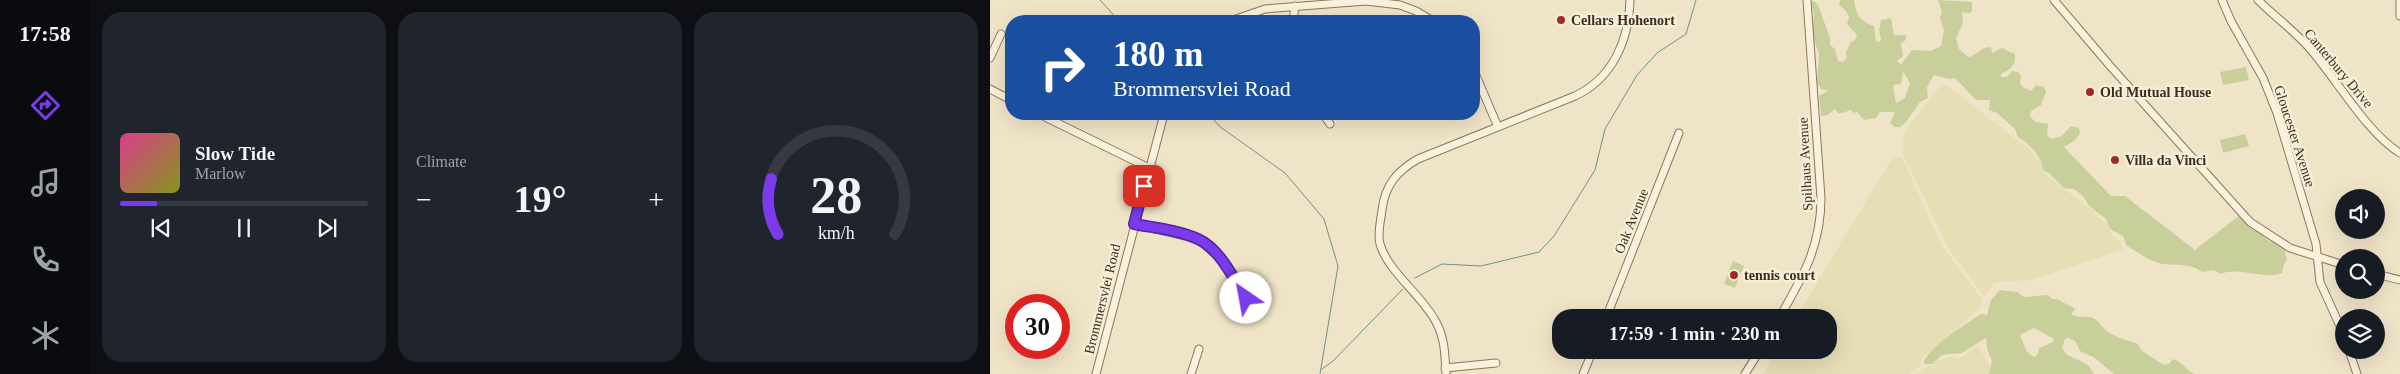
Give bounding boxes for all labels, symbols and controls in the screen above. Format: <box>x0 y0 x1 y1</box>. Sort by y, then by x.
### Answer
place label: Cellars Hohenort <box>1571 13 1675 28</box>
marker: Cellars Hohenort <box>1555 14 1567 26</box>
text: 17:58 <box>19 21 71 46</box>
street label: Canterbury Drive <box>2301 26 2376 111</box>
icon: right <box>1030 35 1095 100</box>
text: 180 m <box>1113 35 1203 74</box>
text: Brommersvlei Road <box>1113 76 1291 101</box>
street label: Gloucester Avenue <box>2271 83 2318 189</box>
place label: Old Mutual House <box>2100 85 2211 100</box>
marker: Old Mutual House <box>2084 86 2096 98</box>
icon: directions <box>28 88 63 123</box>
street label: Spilhaus Avenue <box>1796 117 1815 211</box>
text: Slow Tide <box>195 143 275 164</box>
text: Climate <box>416 153 467 170</box>
place label: Villa da Vinci <box>2125 153 2206 168</box>
marker: Villa da Vinci <box>2109 154 2121 166</box>
icon: music <box>28 165 63 200</box>
text: Marlow <box>195 165 246 182</box>
pin <box>1123 165 1165 207</box>
text: 28 <box>810 167 862 224</box>
icon: arrive <box>1130 172 1158 200</box>
text: 19° <box>513 178 567 220</box>
text: − <box>416 184 432 215</box>
text: + <box>648 184 664 215</box>
street label: Oak Avenue <box>1612 187 1651 256</box>
map controls <box>2335 189 2385 359</box>
button: sound <box>2335 189 2385 239</box>
icon: previous <box>147 214 175 242</box>
icon: pause <box>230 214 258 242</box>
icon: next <box>313 214 341 242</box>
text: km/h <box>818 223 854 243</box>
icon: phone <box>28 242 63 277</box>
street label: Brommersvlei Road <box>1082 242 1123 356</box>
button: search <box>2335 249 2385 299</box>
place label: tennis court <box>1744 268 1816 283</box>
marker: tennis court <box>1728 269 1740 281</box>
position arrow <box>1219 271 1271 323</box>
speed limit sign: 30 <box>1005 294 1070 359</box>
button: layers <box>2335 309 2385 359</box>
icon: climate <box>28 318 63 353</box>
text: 17:59 · 1 min · 230 m <box>1609 323 1780 344</box>

